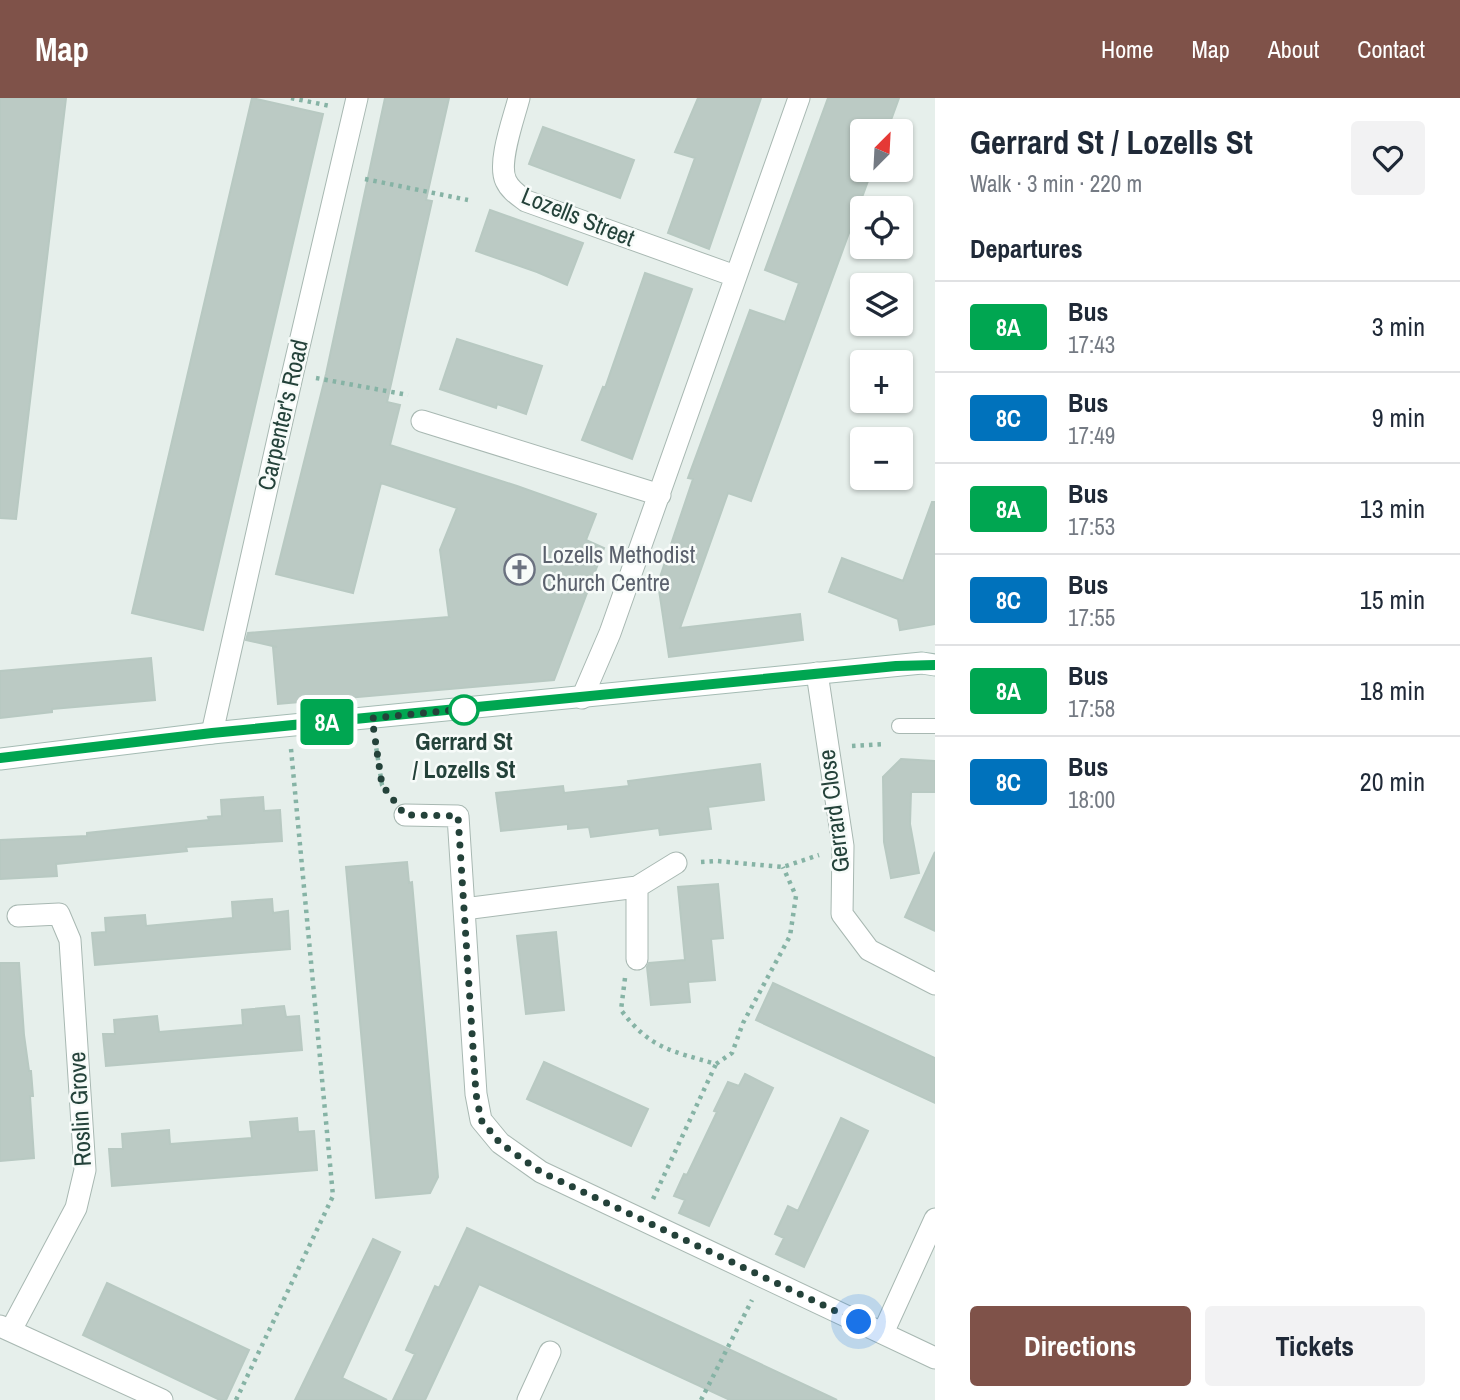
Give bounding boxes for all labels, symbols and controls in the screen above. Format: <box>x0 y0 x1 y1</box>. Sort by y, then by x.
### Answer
text: Map <box>35 27 89 71</box>
text: Home <box>1101 33 1153 65</box>
text: Map <box>1191 33 1230 65</box>
text: About <box>1268 33 1319 65</box>
text: Contact <box>1357 33 1425 65</box>
north arrow <box>850 119 914 182</box>
map controls <box>850 119 913 490</box>
text: Gerrard St / Lozells St <box>970 120 1253 164</box>
button: heart <box>1351 121 1425 195</box>
text: Walk · 3 min · 220 m <box>970 168 1142 199</box>
street label: Lozells Street <box>517 179 640 253</box>
button: locate <box>850 196 913 259</box>
text: Departures <box>970 231 1083 266</box>
button: layers <box>850 273 913 336</box>
text: Bus <box>1068 294 1108 329</box>
text: 3 min <box>1372 309 1425 344</box>
text: 8A <box>996 311 1021 343</box>
text: 17:43 <box>1068 329 1115 360</box>
street label: Carpenter's Road <box>249 336 315 493</box>
button: + <box>850 350 913 413</box>
text: Bus <box>1068 385 1108 420</box>
text: 9 min <box>1372 400 1425 435</box>
text: 8C <box>996 402 1021 434</box>
text: 17:49 <box>1068 420 1115 451</box>
button: − <box>850 427 913 490</box>
text: Bus <box>1068 476 1108 511</box>
text: 13 min <box>1360 491 1425 526</box>
text: 8A <box>996 493 1021 525</box>
text: 17:53 <box>1068 511 1115 542</box>
place label: Lozells Methodist Church Centre <box>542 538 696 598</box>
church icon: Lozells Methodist Church Centre <box>502 552 536 586</box>
text: Bus <box>1068 567 1108 602</box>
text: 15 min <box>1360 582 1425 617</box>
text: 8C <box>996 584 1021 616</box>
text: 17:55 <box>1068 602 1115 633</box>
text: Bus <box>1068 658 1108 693</box>
text: 18 min <box>1360 673 1425 708</box>
text: 8A <box>996 675 1021 707</box>
text: 17:58 <box>1068 693 1115 724</box>
marker: Gerrard St / Lozells St <box>449 695 479 725</box>
line badge: 8A <box>296 699 358 745</box>
text: 8A <box>314 706 340 738</box>
place label: Gerrard St / Lozells St <box>413 725 516 785</box>
street label: Gerrard Close <box>810 748 856 874</box>
text: Bus <box>1068 749 1108 784</box>
text: 20 min <box>1360 764 1425 799</box>
text: 8C <box>996 766 1021 798</box>
text: 18:00 <box>1068 784 1115 815</box>
street label: Roslin Grove <box>60 1051 98 1167</box>
your location <box>841 1304 876 1339</box>
button: Directions <box>970 1306 1191 1386</box>
button: Tickets <box>1205 1306 1425 1386</box>

